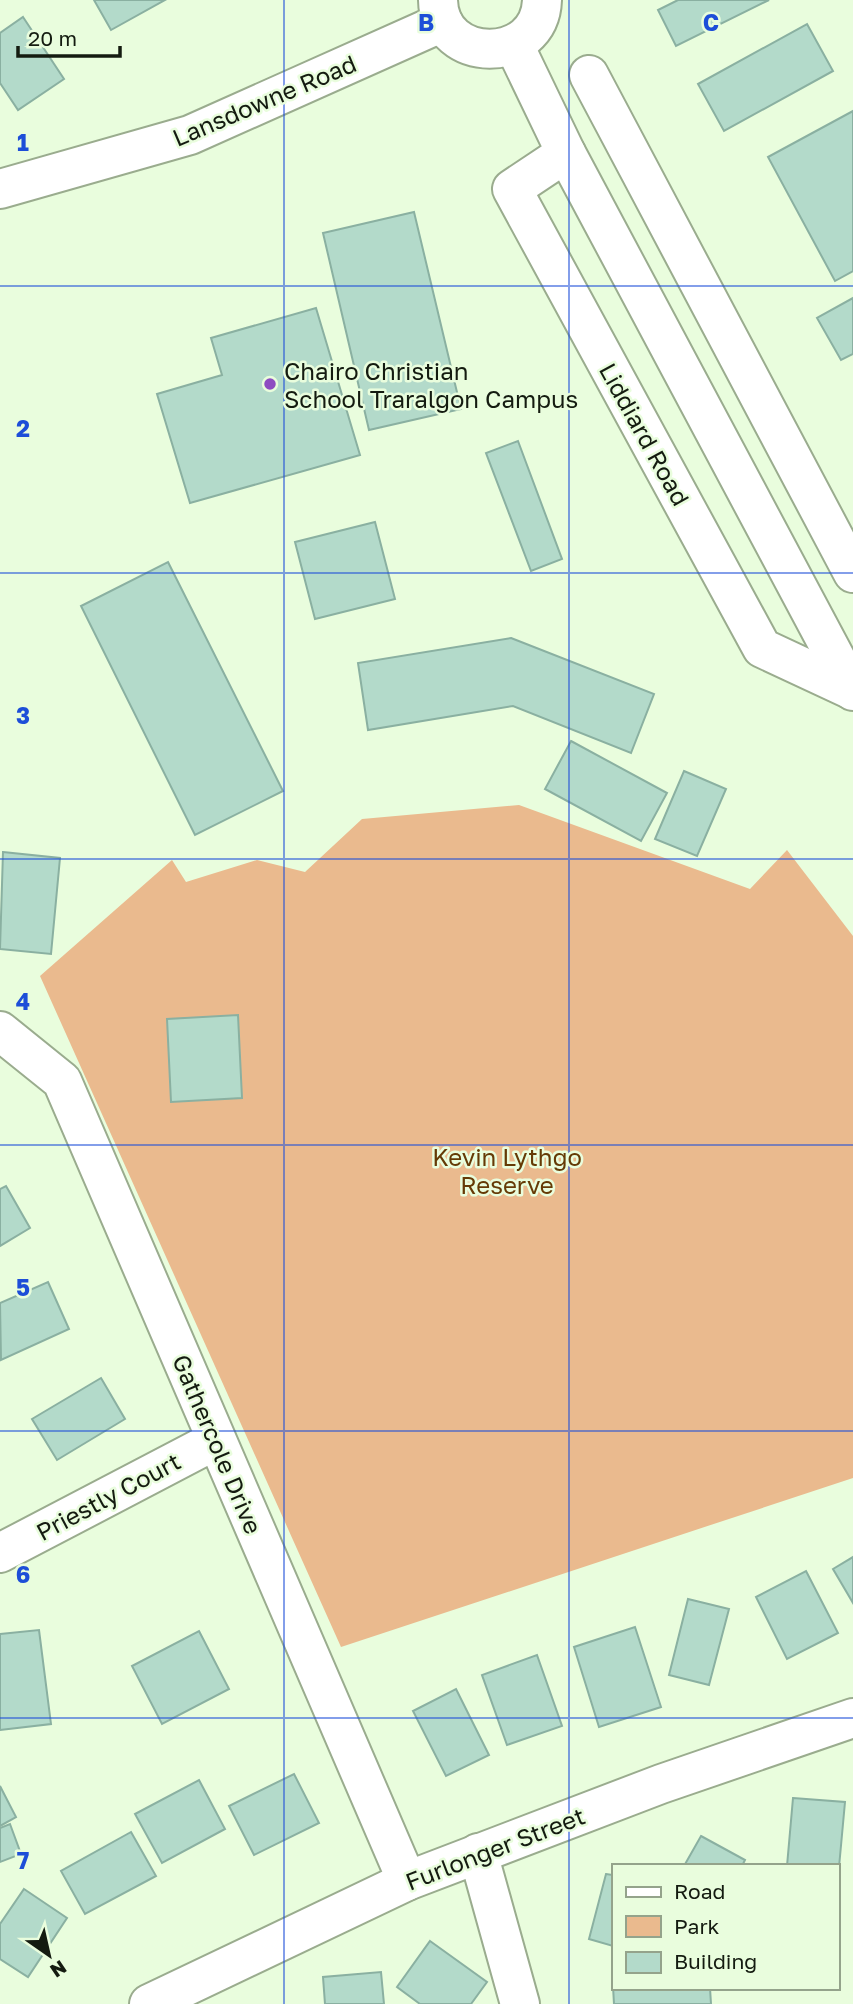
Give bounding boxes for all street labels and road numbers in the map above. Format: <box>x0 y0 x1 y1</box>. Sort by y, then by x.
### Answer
street label: Lansdowne Road <box>168 48 360 152</box>
street label: Liddiard Road <box>594 358 696 510</box>
street label: Gathercole Drive <box>167 1350 269 1538</box>
street label: Priestly Court <box>31 1446 185 1546</box>
street label: Furlonger Street <box>401 1800 589 1896</box>

